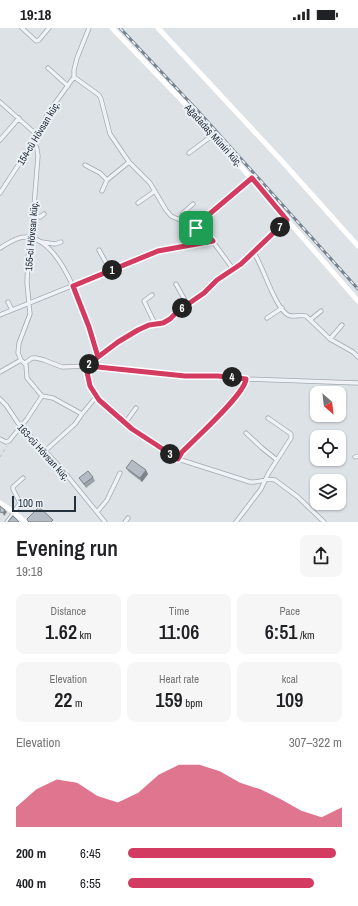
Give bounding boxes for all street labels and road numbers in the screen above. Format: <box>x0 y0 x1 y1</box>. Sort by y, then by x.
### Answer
street label: 154-cü Hövsan küç. <box>14 99 63 168</box>
street label: Ağadadaş Müniri küç. <box>181 101 245 169</box>
street label: 155-ci Hövsan küç. <box>22 201 41 272</box>
street label: 163-cü Hövsan küç. <box>15 421 73 484</box>

